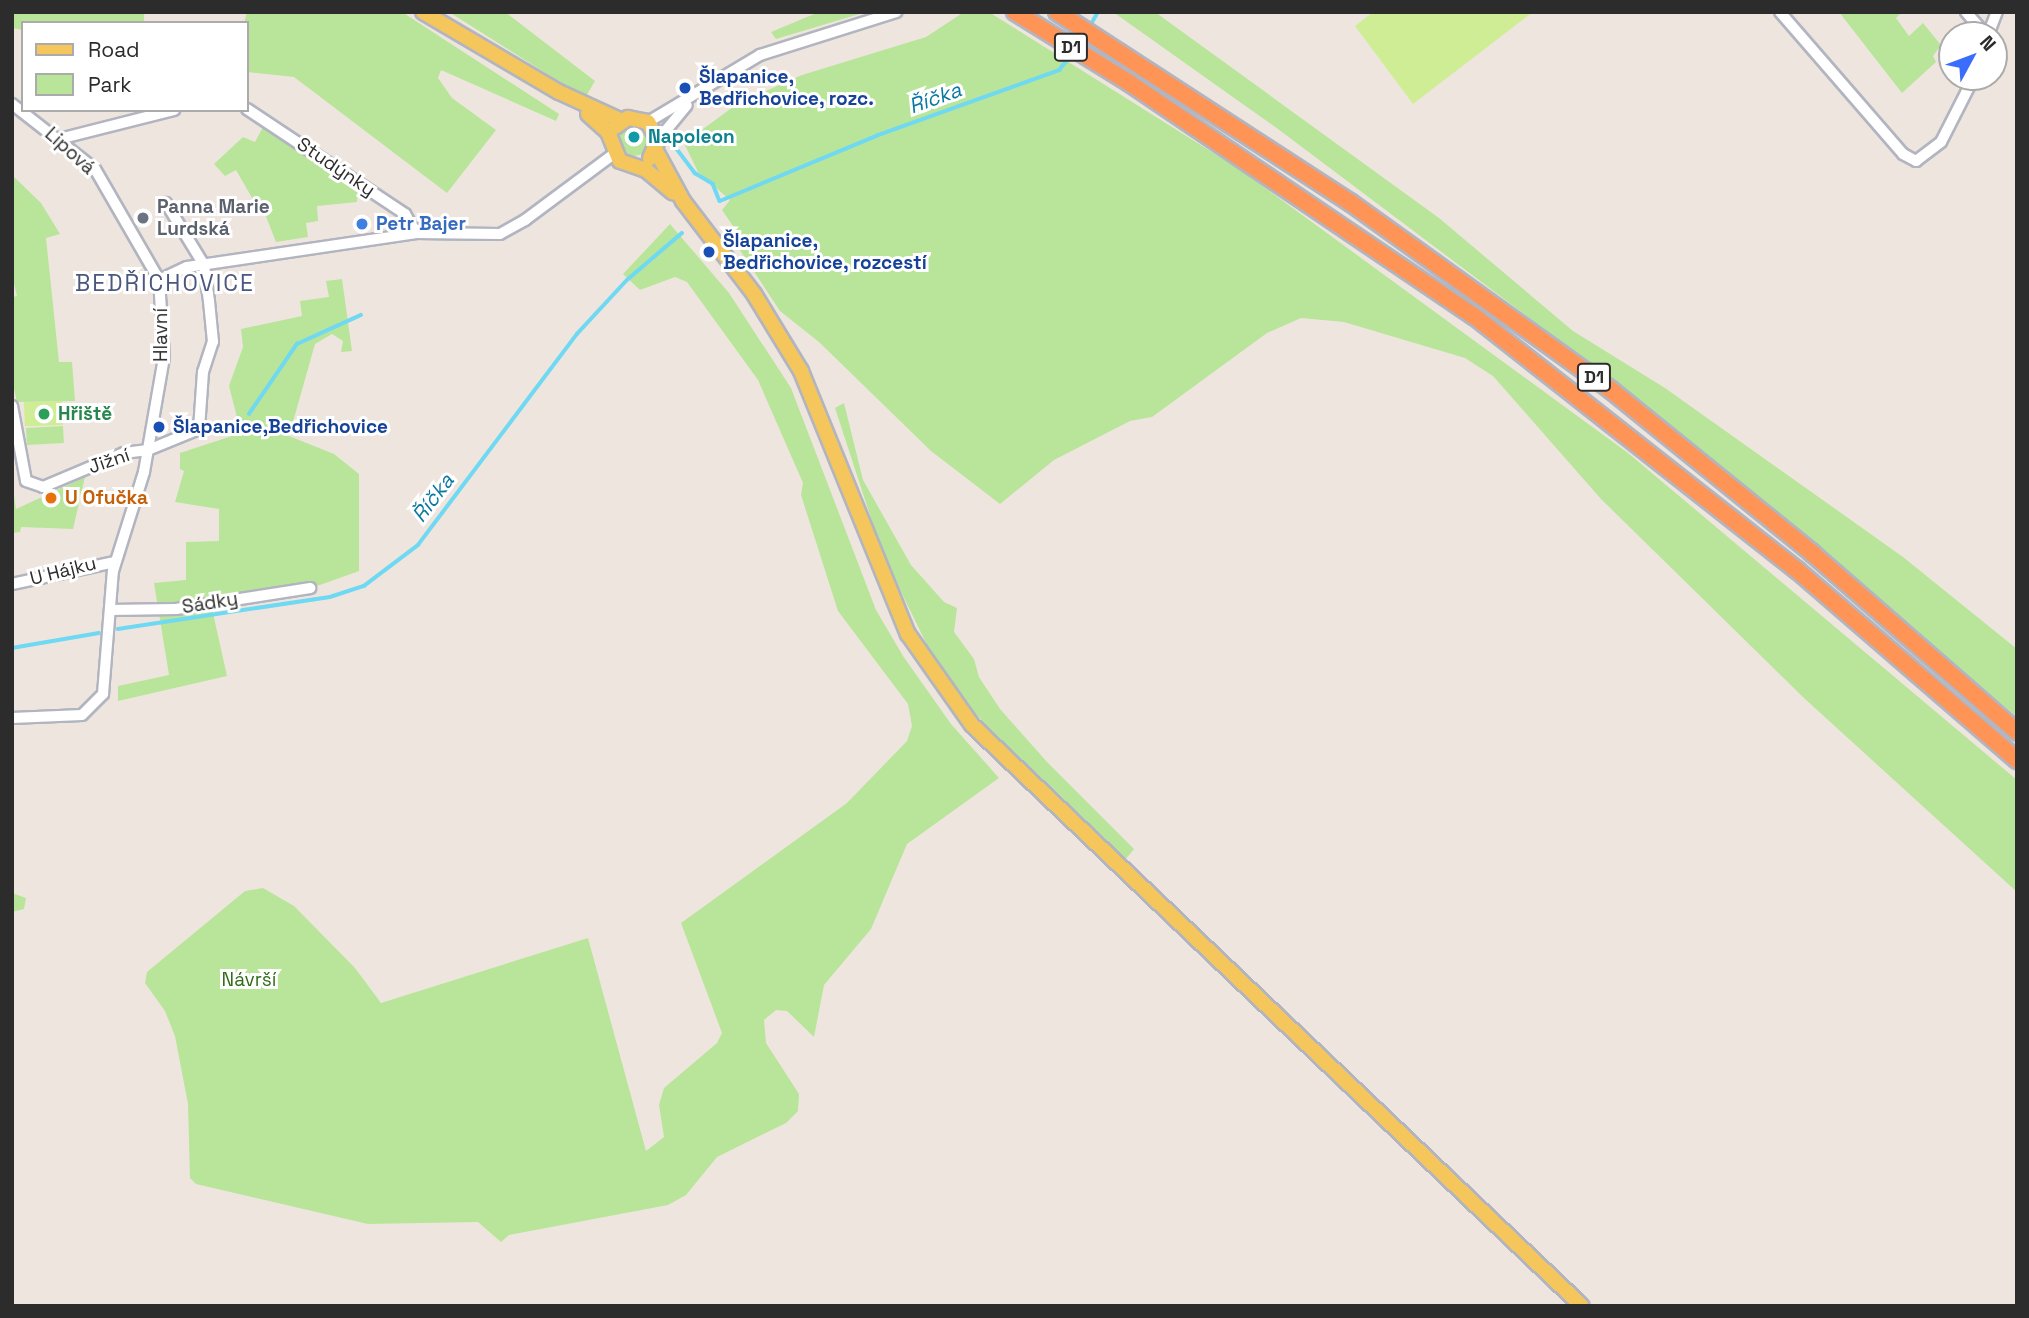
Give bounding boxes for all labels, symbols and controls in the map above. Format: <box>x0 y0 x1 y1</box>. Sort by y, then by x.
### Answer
legend <box>21 21 248 112</box>
north arrow <box>1938 21 2008 91</box>
text: N <box>1974 30 2001 56</box>
road number: D1 <box>1054 32 1088 62</box>
text: Road <box>88 36 140 63</box>
place label: Šlapanice, Bedřichovice, rozc. <box>699 66 874 110</box>
text: Park <box>88 71 132 98</box>
water label: Říčka <box>905 77 965 119</box>
marker: Šlapanice, Bedřichovice, rozc. <box>677 80 693 96</box>
street label: Lipová <box>40 123 100 179</box>
place label: Napoleon <box>648 126 735 148</box>
marker: Napoleon <box>626 129 642 145</box>
street label: Studýnky <box>293 133 379 201</box>
place label: Panna Marie Lurdská <box>157 196 270 240</box>
marker: Panna Marie Lurdská <box>135 210 151 226</box>
place label: Petr Bajer <box>376 213 466 235</box>
marker: Petr Bajer <box>354 216 370 232</box>
place label: Šlapanice, Bedřichovice, rozcestí <box>723 230 927 274</box>
marker: Šlapanice, Bedřichovice, rozcestí <box>701 244 717 260</box>
district label: BEDŘICHOVICE <box>77 269 253 297</box>
street label: Hlavní <box>150 308 172 362</box>
road number: D1 <box>1576 362 1612 391</box>
place label: Hřiště <box>58 403 112 425</box>
marker: Hřiště <box>36 406 52 422</box>
place label: Šlapanice,Bedřichovice <box>173 416 388 438</box>
marker: Šlapanice,Bedřichovice <box>151 419 167 435</box>
street label: Jižní <box>85 443 133 479</box>
water label: Říčka <box>407 469 459 527</box>
place label: U Ofučka <box>65 487 148 509</box>
marker: U Ofučka <box>43 490 59 506</box>
street label: U Hájku <box>28 552 98 590</box>
street label: Sádky <box>180 587 240 619</box>
park label: Návrší <box>222 969 276 991</box>

